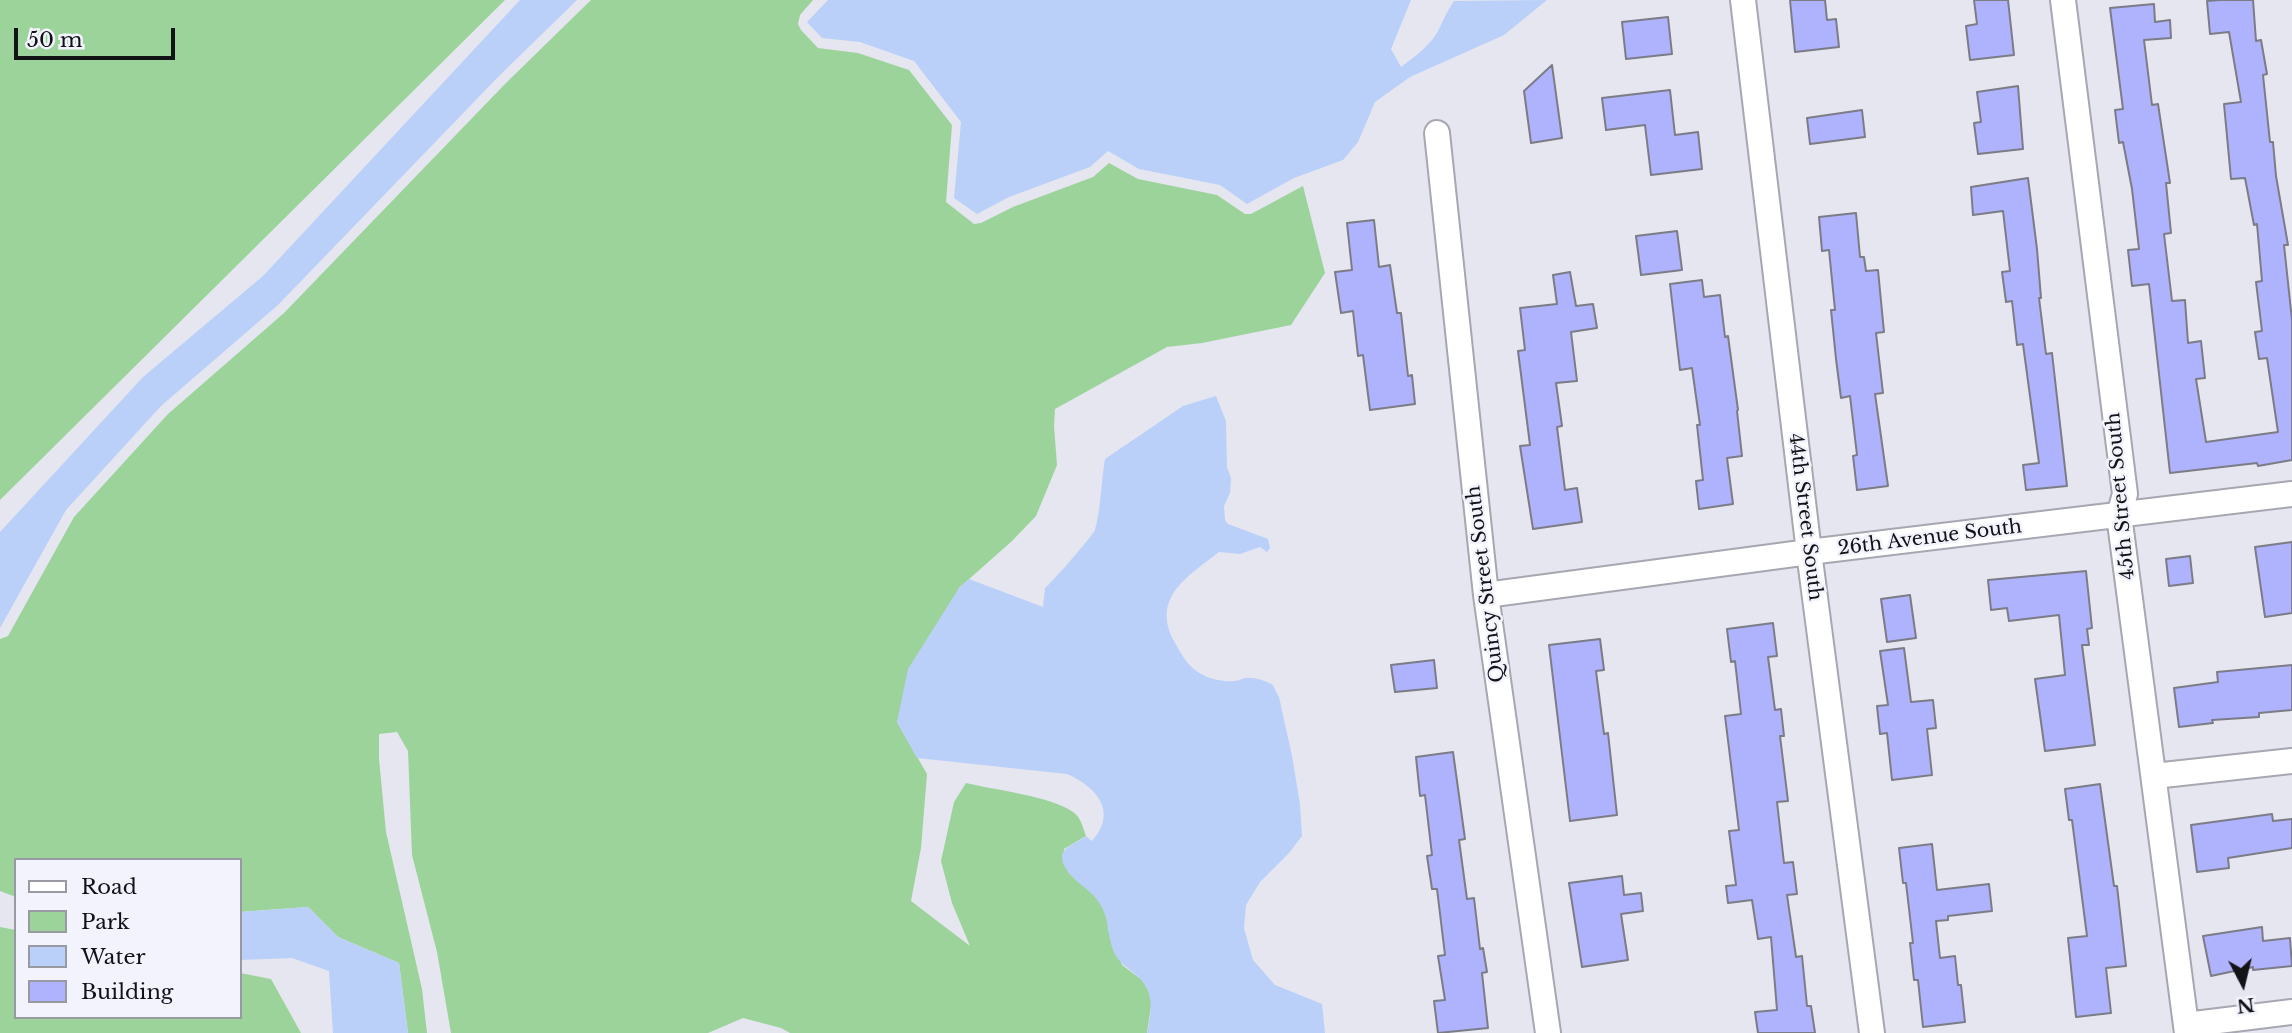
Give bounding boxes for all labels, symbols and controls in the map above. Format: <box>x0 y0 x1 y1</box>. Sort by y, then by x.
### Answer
scale bar <box>18 14 178 58</box>
text: 50 m <box>27 27 82 53</box>
street label: 45th Street South <box>2102 411 2140 581</box>
street label: 44th Street South <box>1783 432 1827 602</box>
street label: Quincy Street South <box>1463 484 1509 684</box>
street label: 26th Avenue South <box>1837 515 2023 561</box>
legend <box>14 858 242 1019</box>
text: Road <box>81 874 137 900</box>
text: Park <box>81 909 130 935</box>
text: Water <box>81 944 145 970</box>
north arrow <box>2208 949 2278 1019</box>
text: Building <box>81 979 173 1005</box>
text: N <box>2235 993 2256 1018</box>

